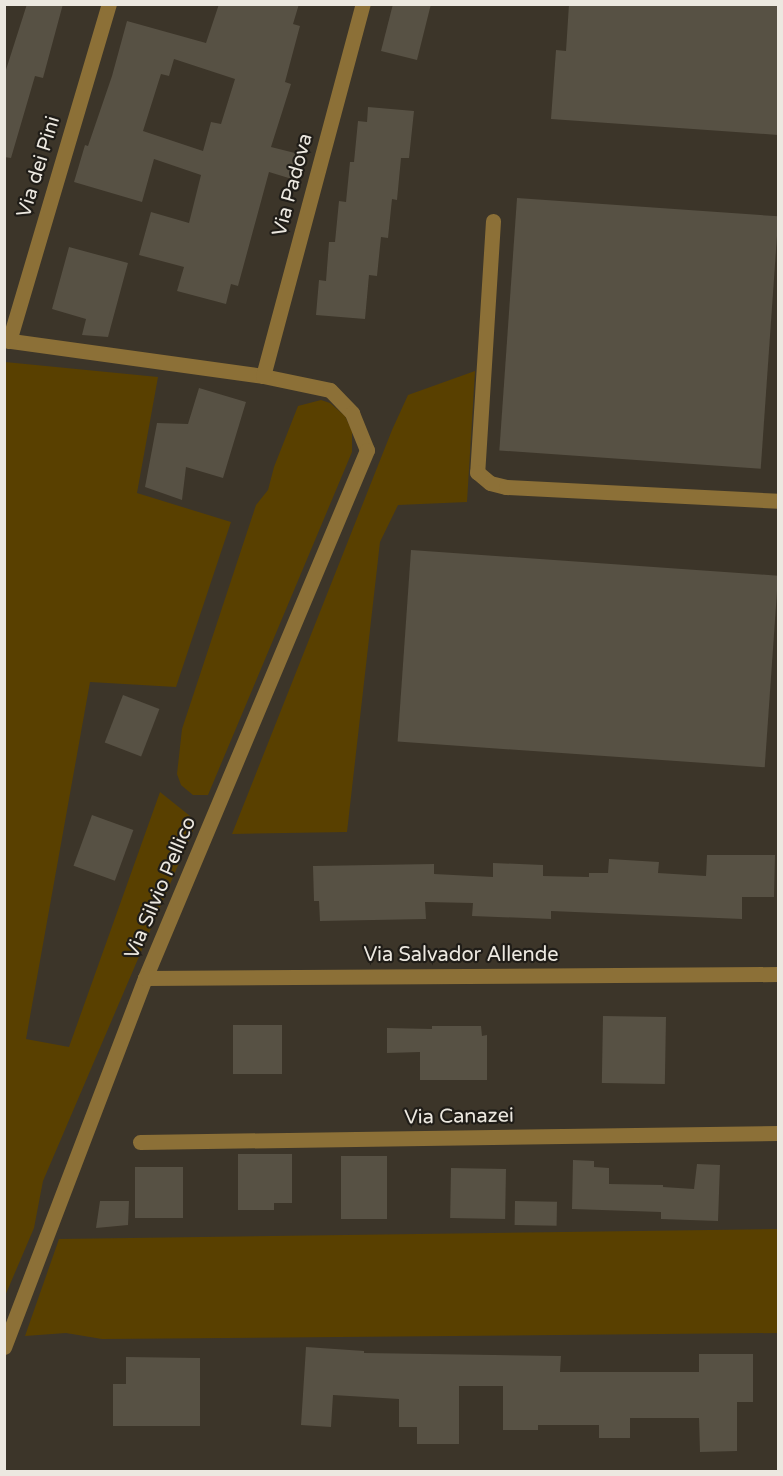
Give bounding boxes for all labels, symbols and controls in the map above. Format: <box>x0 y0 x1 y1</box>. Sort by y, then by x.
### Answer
street label: Via dei Pini <box>12 113 66 221</box>
street label: Via Padova <box>268 131 318 239</box>
street label: Via Silvio Pellico <box>120 813 202 963</box>
street label: Via Salvador Allende <box>363 943 559 967</box>
street label: Via Canazei <box>404 1104 514 1130</box>

